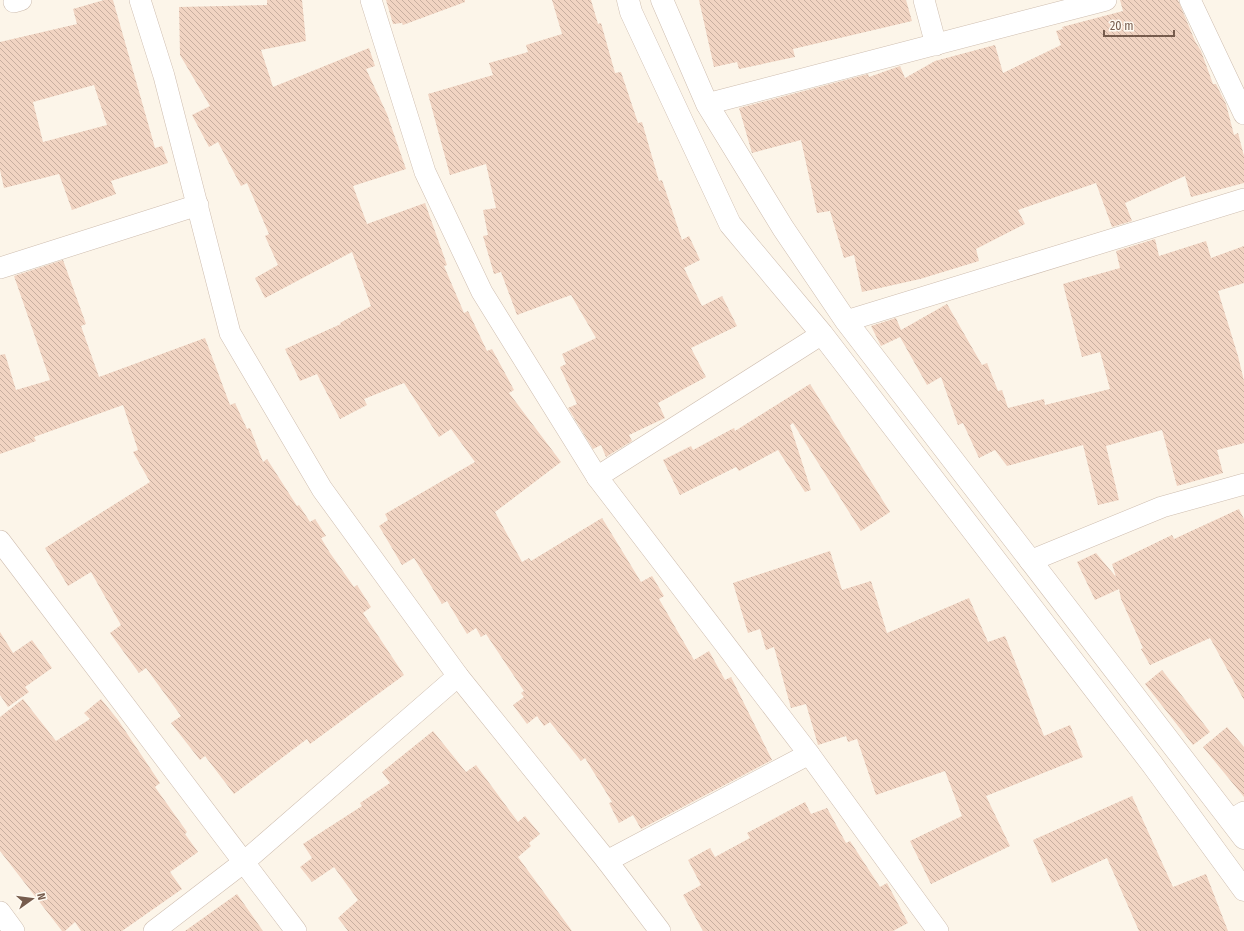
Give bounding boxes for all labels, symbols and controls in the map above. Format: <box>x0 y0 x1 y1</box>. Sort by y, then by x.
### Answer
scale bar <box>1104 12 1174 38</box>
text: 20 m <box>1110 19 1134 33</box>
north arrow <box>12 879 52 919</box>
text: N <box>34 892 48 901</box>

